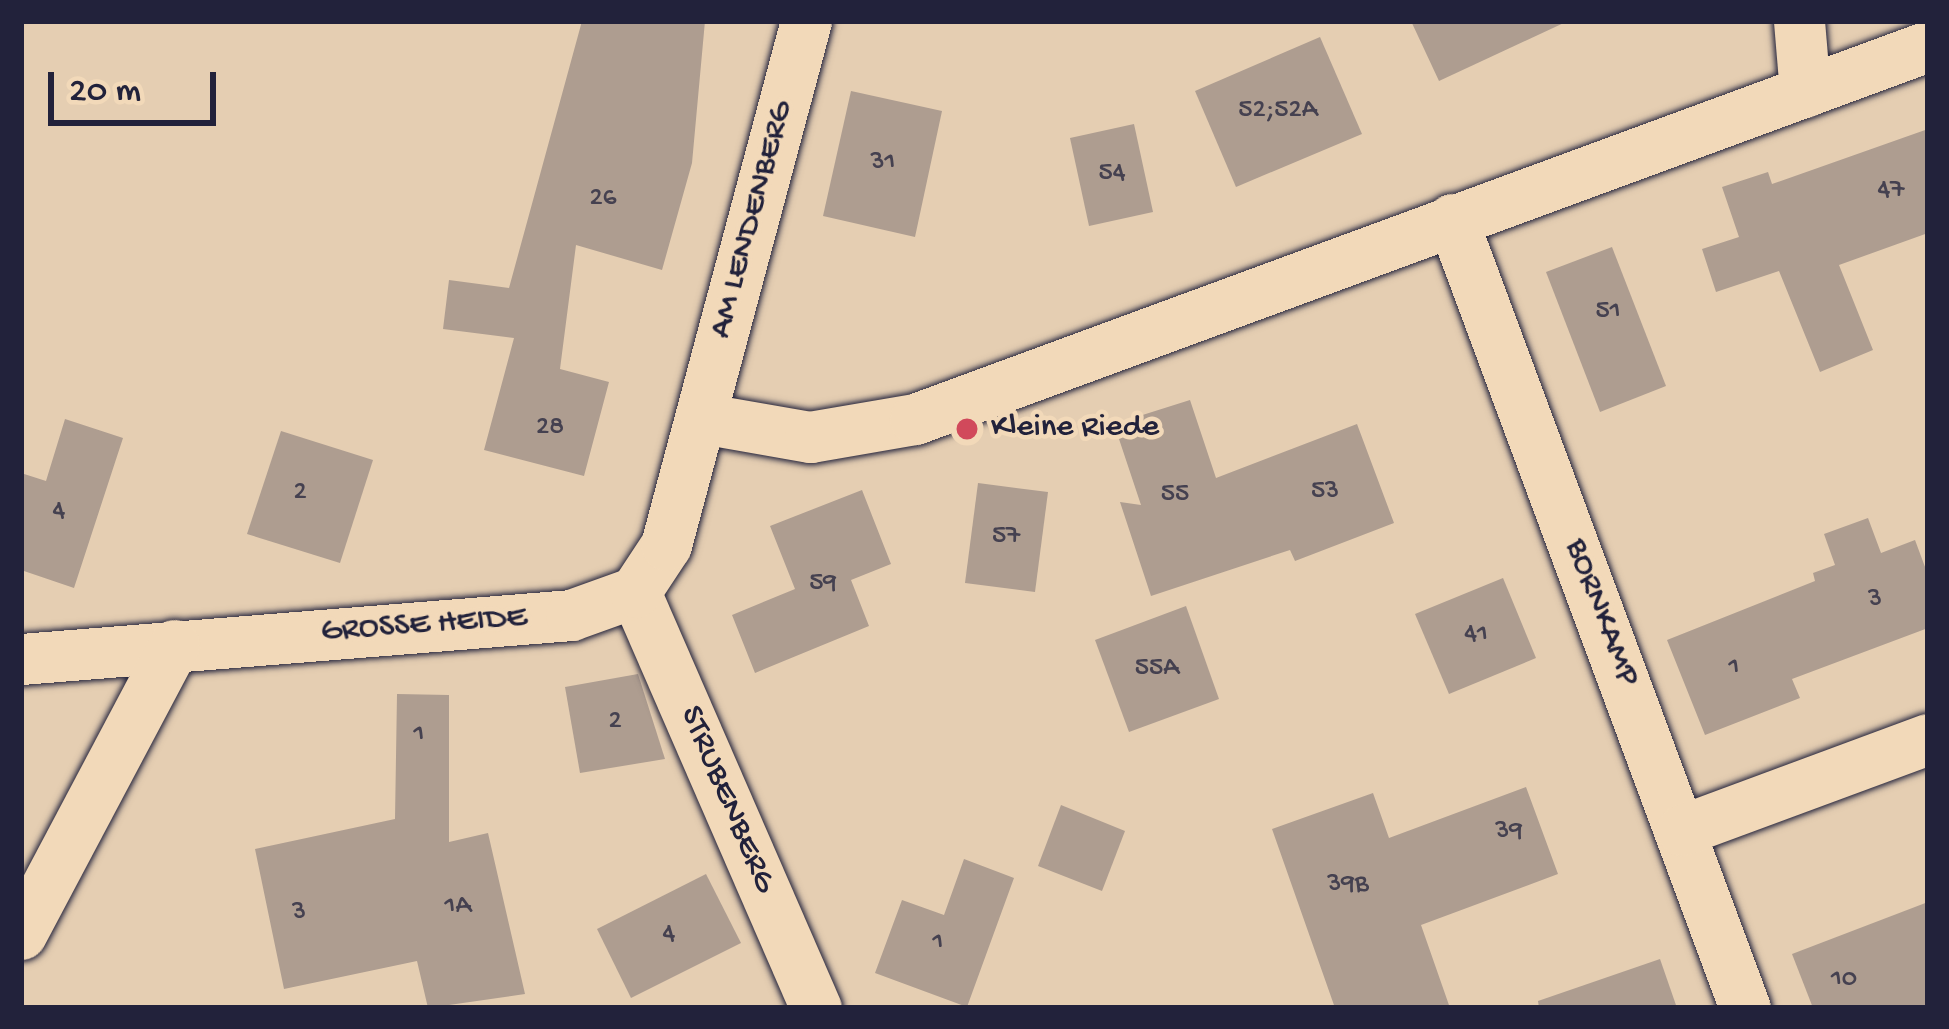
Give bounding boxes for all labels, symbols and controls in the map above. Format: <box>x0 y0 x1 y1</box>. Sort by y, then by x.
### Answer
scale bar <box>54 48 222 122</box>
text: 20 m <box>69 71 141 114</box>
house number: 52;52A <box>1238 96 1318 128</box>
street label: AM LENDENBERG <box>702 97 804 343</box>
house number: 31 <box>871 148 895 180</box>
house number: 54 <box>1099 159 1125 191</box>
house number: 47 <box>1878 176 1904 208</box>
house number: 26 <box>590 184 616 216</box>
house number: 51 <box>1595 297 1621 329</box>
place label: Kleine Riede <box>991 409 1159 449</box>
house number: 28 <box>536 413 564 445</box>
marker: Kleine Riede <box>954 416 980 442</box>
house number: 53 <box>1311 477 1339 509</box>
house number: 2 <box>293 478 307 510</box>
house number: 55 <box>1161 480 1189 512</box>
house number: 4 <box>53 497 65 529</box>
house number: 57 <box>992 522 1020 554</box>
street label: BORNKAMP <box>1554 534 1646 692</box>
house number: 59 <box>809 569 837 601</box>
house number: 3 <box>1868 585 1882 617</box>
street label: GROSSE HEIDE <box>320 599 528 653</box>
house number: 41 <box>1464 620 1488 652</box>
house number: 1 <box>1729 653 1739 685</box>
house number: 55A <box>1135 654 1179 686</box>
street label: STRUBENBERG <box>669 701 783 899</box>
house number: 2 <box>608 707 622 739</box>
house number: 1 <box>414 720 424 752</box>
house number: 39 <box>1495 817 1523 849</box>
house number: 39B <box>1327 870 1369 902</box>
house number: 1A <box>445 892 471 924</box>
house number: 3 <box>292 898 306 930</box>
house number: 4 <box>663 920 675 952</box>
house number: 1 <box>933 928 943 960</box>
house number: 10 <box>1831 965 1857 997</box>

